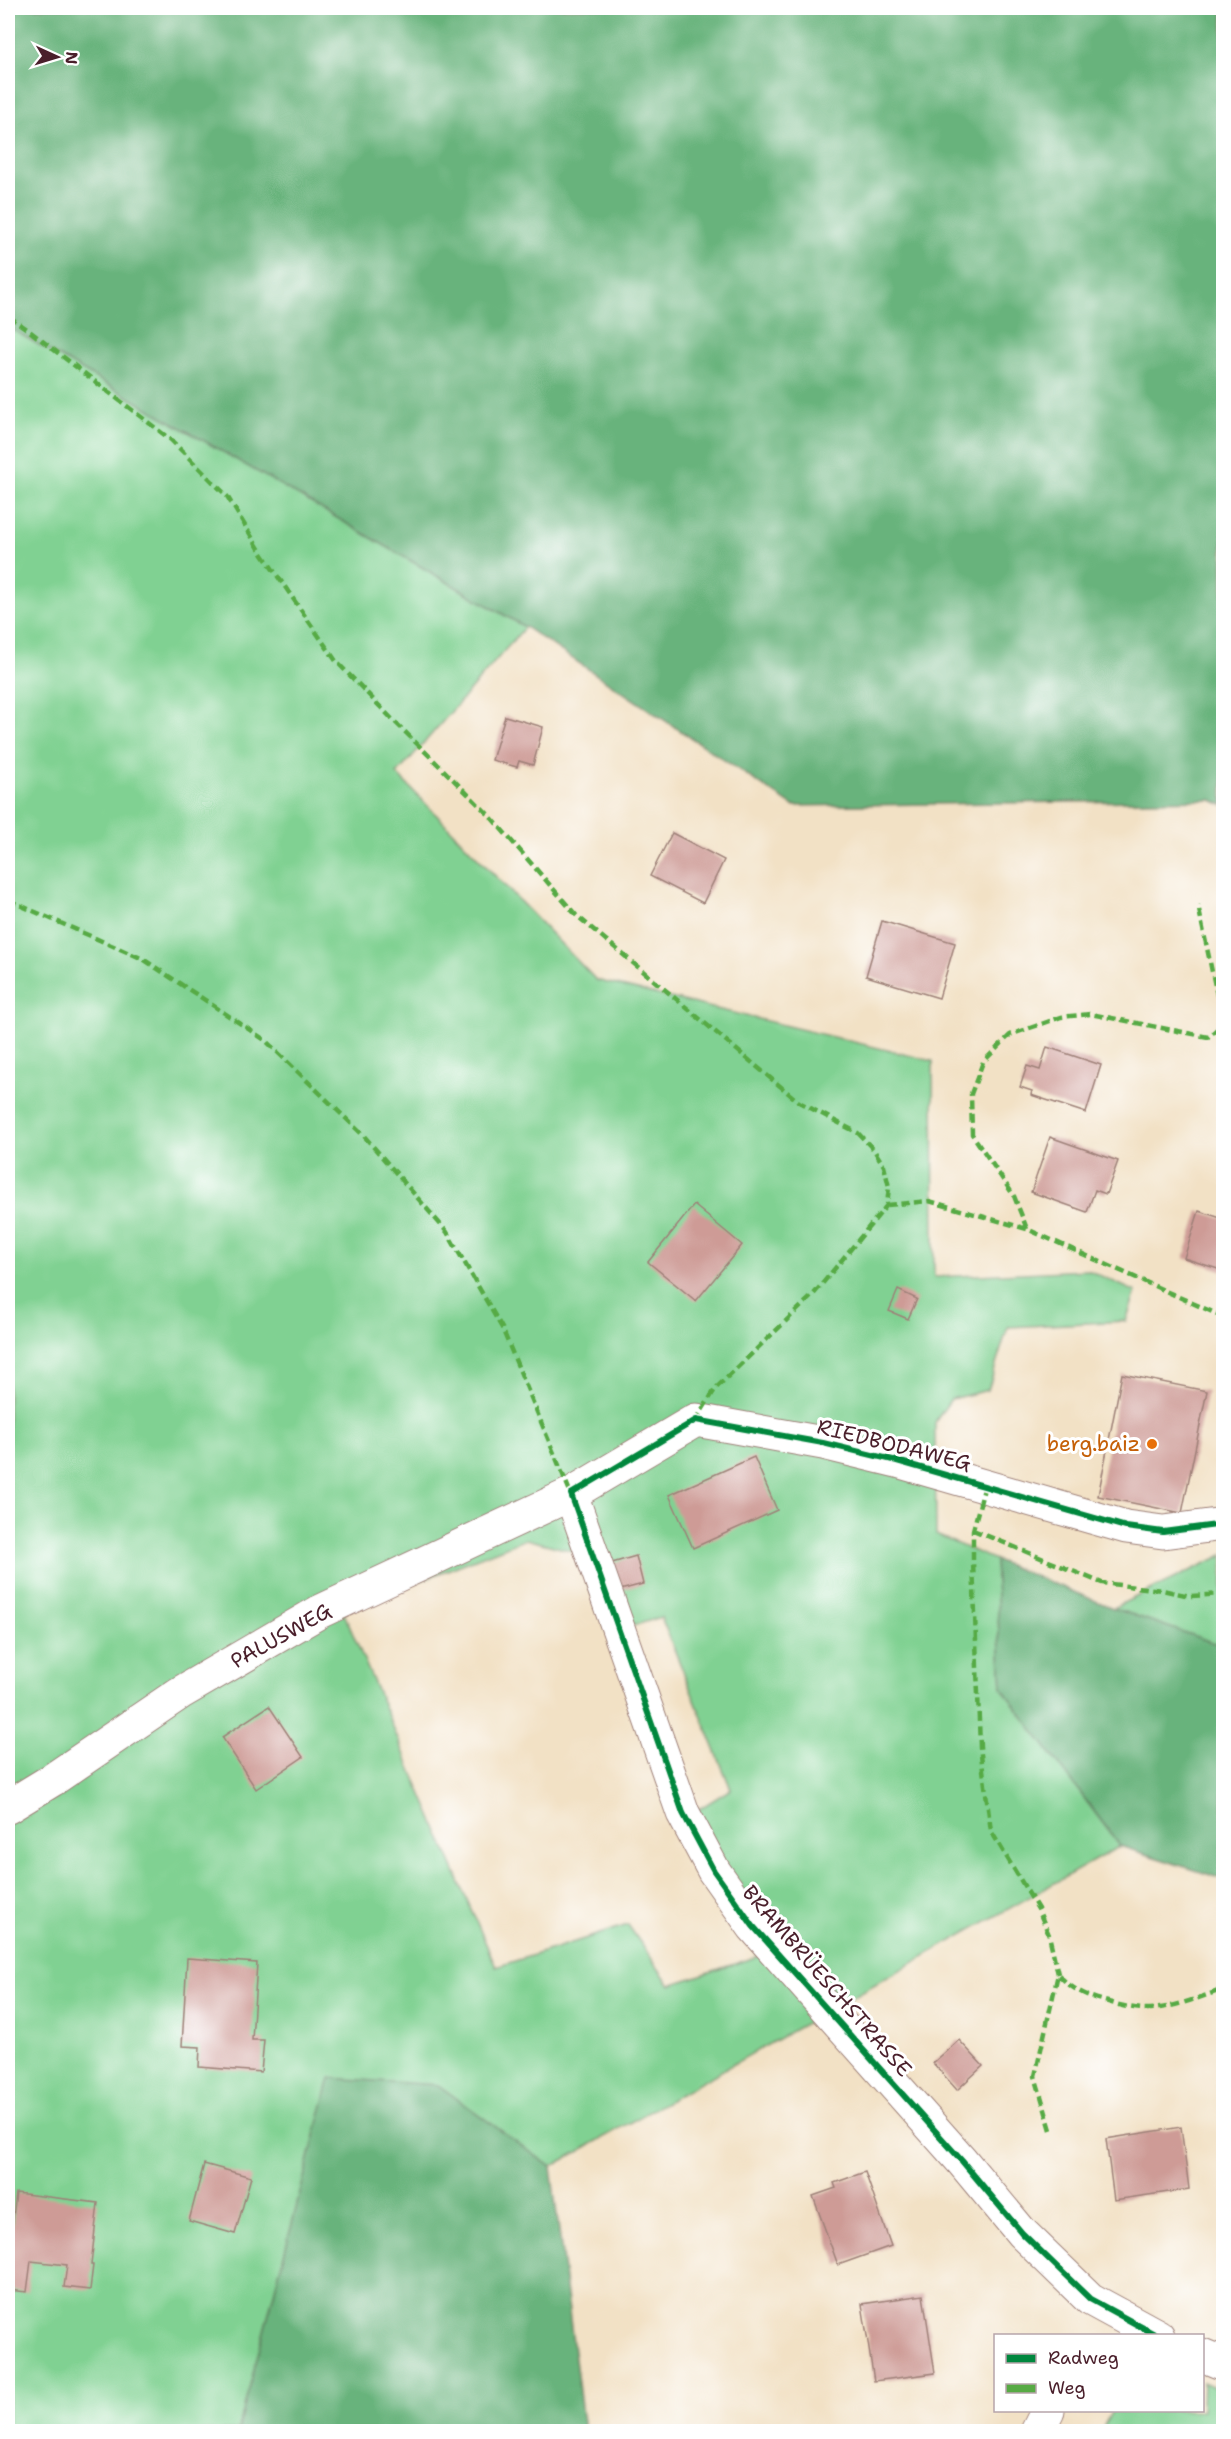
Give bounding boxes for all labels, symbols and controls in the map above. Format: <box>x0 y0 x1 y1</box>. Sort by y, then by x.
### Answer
north arrow <box>27 27 87 87</box>
text: N <box>61 51 82 65</box>
street label: RIEDBODAWEG <box>814 1412 974 1478</box>
place label: berg.baiz <box>1047 1430 1140 1458</box>
marker: berg.baiz <box>1145 1437 1159 1451</box>
street label: PALUSWEG <box>226 1597 337 1675</box>
street label: BRAMBRÜESCHSTRASSE <box>736 1879 918 2083</box>
legend <box>994 2334 1204 2412</box>
text: Radweg <box>1048 2346 1119 2370</box>
text: Weg <box>1048 2376 1086 2400</box>

